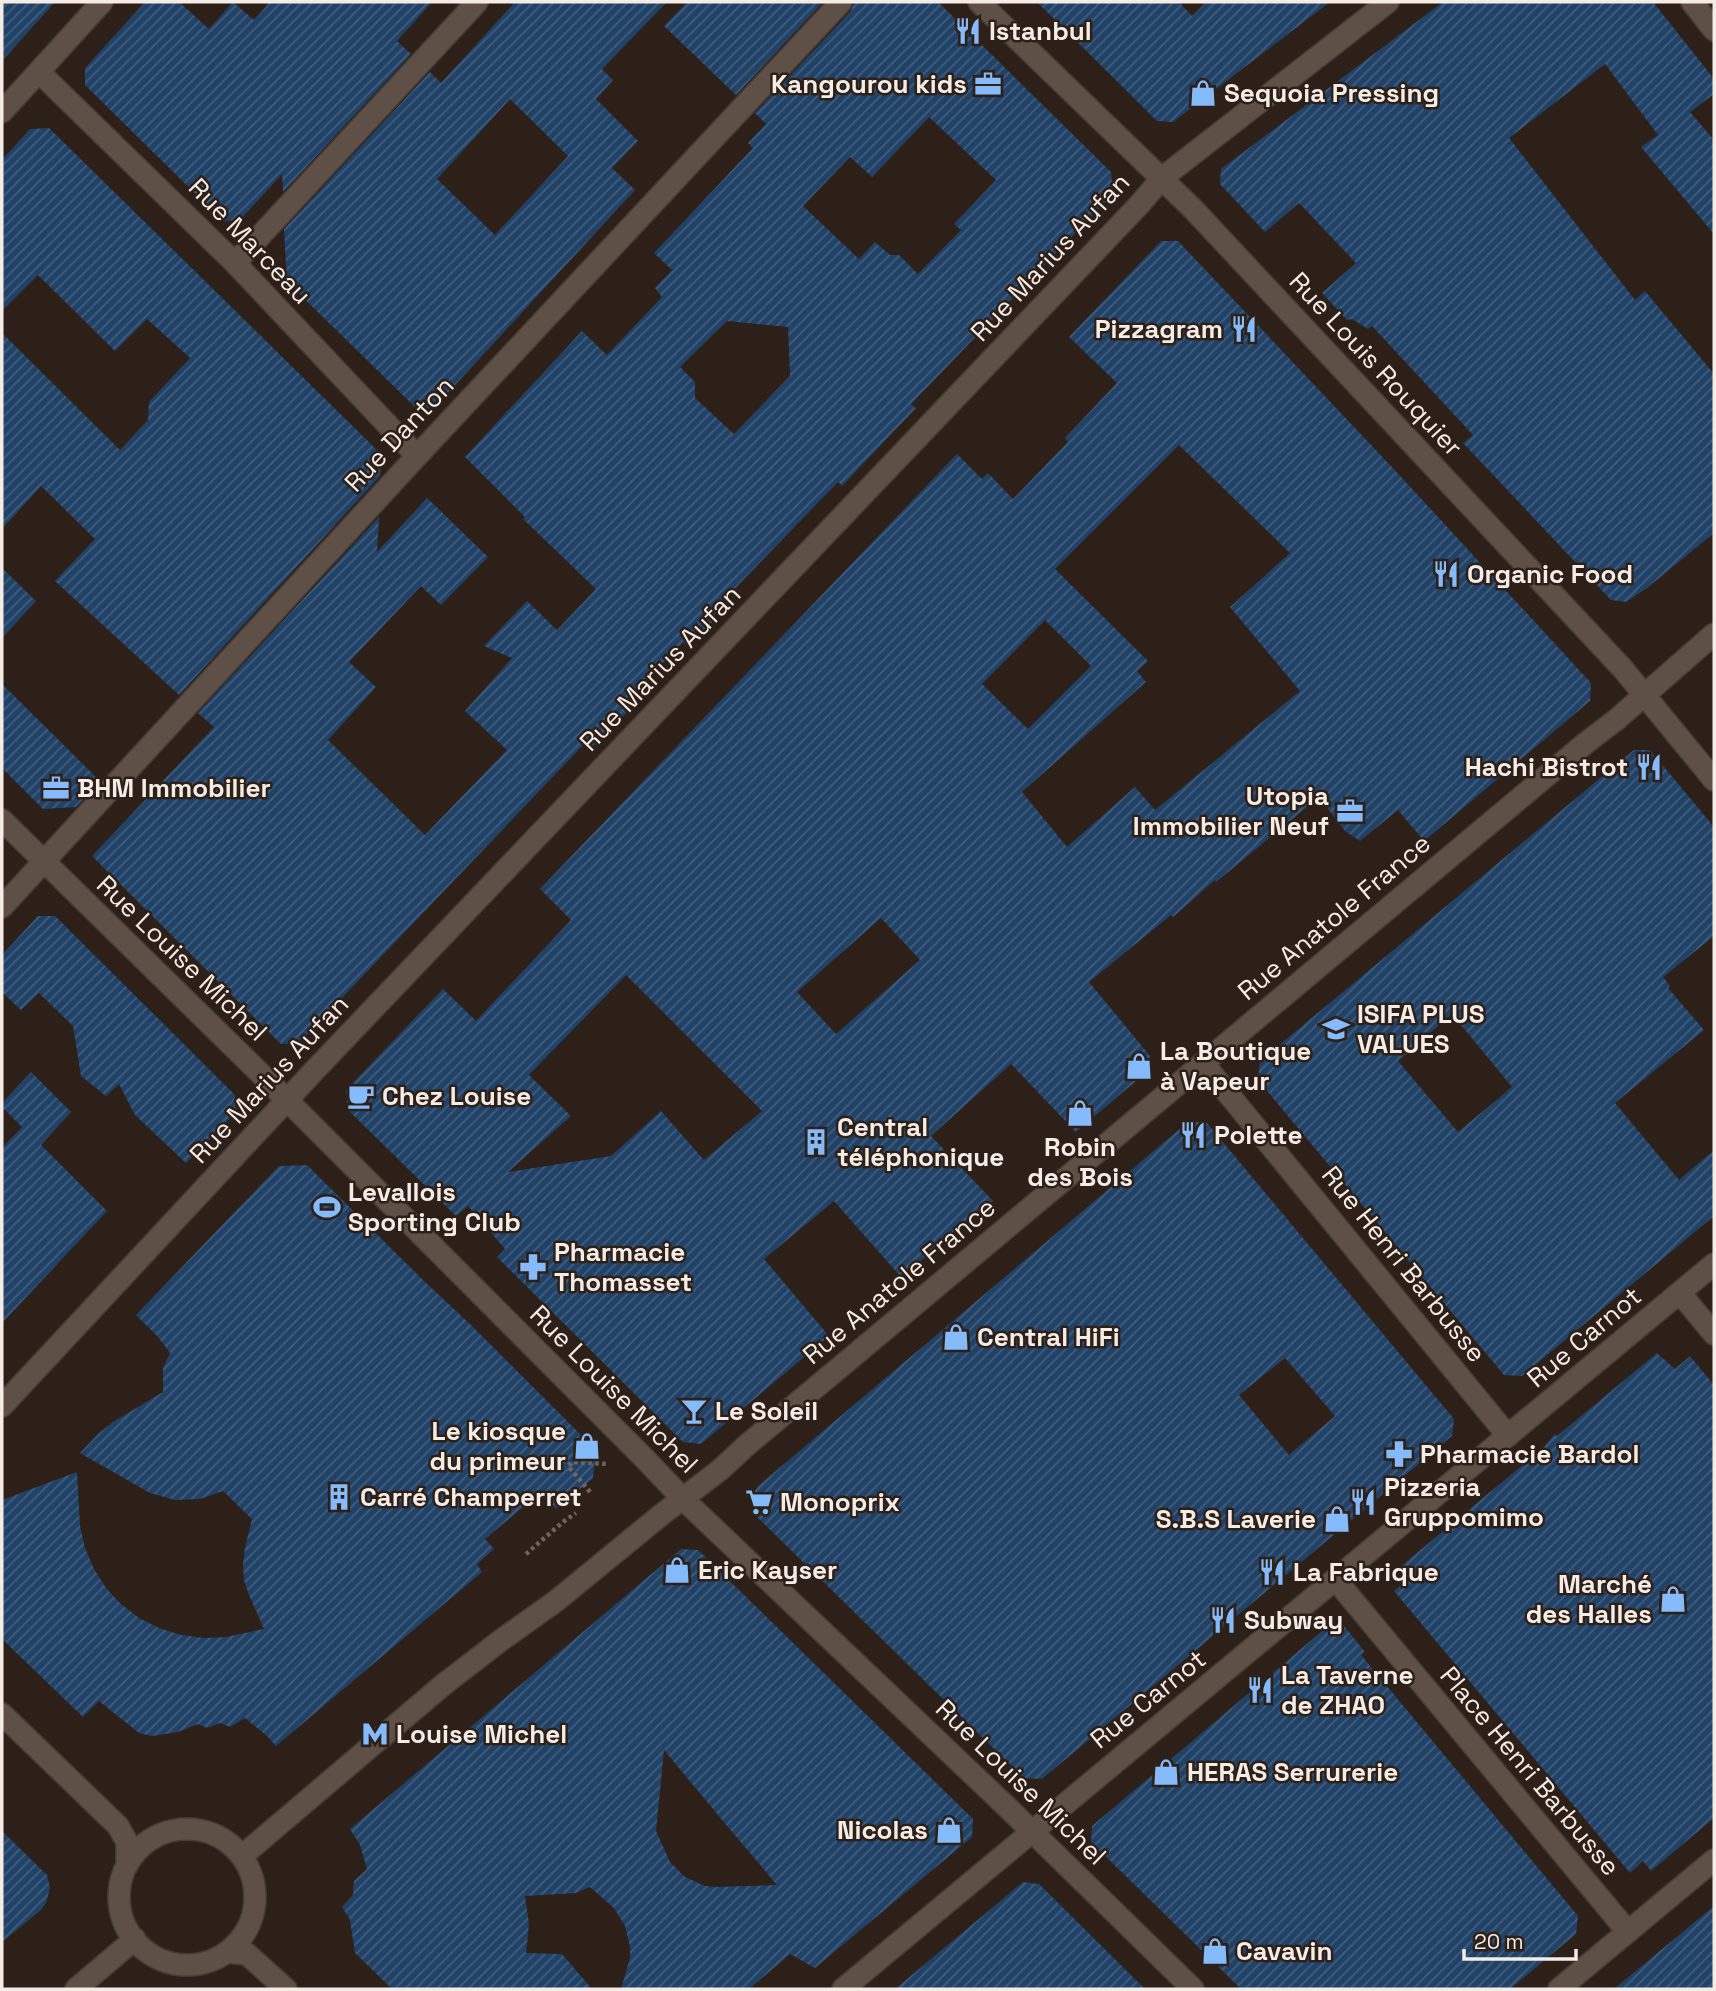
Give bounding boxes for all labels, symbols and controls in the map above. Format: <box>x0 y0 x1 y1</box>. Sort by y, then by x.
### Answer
place label: Istanbul <box>989 14 1092 48</box>
restaurant icon: Istanbul <box>953 16 983 46</box>
place label: Kangourou kids <box>771 67 967 101</box>
office icon: Kangourou kids <box>973 69 1003 99</box>
place label: Sequoia Pressing <box>1224 76 1439 110</box>
shop icon: Sequoia Pressing <box>1188 78 1218 108</box>
street label: Rue Marius Aufan <box>963 166 1137 348</box>
street label: Rue Marceau <box>181 171 319 311</box>
street label: Rue Louis Rouquier <box>1282 265 1470 463</box>
place label: Pizzagram <box>1095 312 1223 346</box>
restaurant icon: Pizzagram <box>1229 314 1259 344</box>
street label: Rue Danton <box>337 369 461 499</box>
place label: Organic Food <box>1467 557 1633 591</box>
restaurant icon: Organic Food <box>1431 559 1461 589</box>
street label: Rue Marius Aufan <box>572 578 748 758</box>
place label: Hachi Bistrot <box>1465 750 1628 784</box>
restaurant icon: Hachi Bistrot <box>1634 752 1664 782</box>
place label: BHM Immobilier <box>77 771 271 805</box>
office icon: BHM Immobilier <box>41 773 71 803</box>
place label: Utopia Immobilier Neuf <box>1133 779 1329 843</box>
office icon: Utopia Immobilier Neuf <box>1335 796 1365 826</box>
street label: Rue Anatole France <box>1230 826 1438 1008</box>
street label: Rue Louise Michel <box>89 868 275 1048</box>
street label: Rue Marius Aufan <box>182 988 356 1170</box>
place label: ISIFA PLUS VALUES <box>1357 997 1485 1061</box>
school or university icon: ISIFA PLUS VALUES <box>1321 1014 1351 1044</box>
place label: La Boutique à Vapeur <box>1160 1034 1311 1098</box>
shop icon: La Boutique à Vapeur <box>1124 1051 1154 1081</box>
place label: Chez Louise <box>382 1079 531 1113</box>
cafe icon: Chez Louise <box>346 1081 376 1111</box>
shop icon: Robin des Bois <box>1065 1098 1095 1128</box>
place label: Central téléphonique <box>837 1110 1004 1174</box>
place label: Polette <box>1214 1118 1303 1152</box>
restaurant icon: Polette <box>1178 1120 1208 1150</box>
building icon: Central téléphonique <box>801 1127 831 1157</box>
place label: Robin des Bois <box>1027 1130 1133 1194</box>
street label: Rue Henri Barbusse <box>1314 1159 1494 1369</box>
place label: Levallois Sporting Club <box>348 1175 521 1239</box>
street label: Rue Anatole France <box>795 1190 1003 1372</box>
sports icon: Levallois Sporting Club <box>312 1192 342 1222</box>
place label: Pharmacie Thomasset <box>554 1235 692 1299</box>
pharmacy icon: Pharmacie Thomasset <box>518 1252 548 1282</box>
street label: Rue Carnot <box>1520 1279 1648 1395</box>
street label: Rue Louise Michel <box>523 1298 705 1480</box>
place label: Central HiFi <box>977 1320 1120 1354</box>
shop icon: Central HiFi <box>941 1322 971 1352</box>
place label: Le Soleil <box>715 1394 818 1428</box>
bar icon: Le Soleil <box>679 1396 709 1426</box>
place label: Le kiosque du primeur <box>429 1414 566 1478</box>
shop icon: Le kiosque du primeur <box>572 1431 602 1461</box>
place label: Pharmacie Bardol <box>1420 1437 1639 1471</box>
pharmacy icon: Pharmacie Bardol <box>1384 1439 1414 1469</box>
place label: Pizzeria Gruppomimo <box>1384 1470 1544 1534</box>
place label: Carré Champerret <box>360 1480 582 1514</box>
building icon: Carré Champerret <box>324 1482 354 1512</box>
place label: Monoprix <box>780 1485 900 1519</box>
supermarket icon: Monoprix <box>744 1487 774 1517</box>
restaurant icon: Pizzeria Gruppomimo <box>1348 1487 1378 1517</box>
place label: S.B.S Laverie <box>1156 1502 1316 1536</box>
shop icon: S.B.S Laverie <box>1322 1504 1352 1534</box>
place label: Eric Kayser <box>698 1553 837 1587</box>
shop icon: Eric Kayser <box>662 1555 692 1585</box>
place label: La Fabrique <box>1293 1555 1439 1589</box>
restaurant icon: La Fabrique <box>1257 1557 1287 1587</box>
place label: Marché des Halles <box>1526 1567 1652 1631</box>
shop icon: Marché des Halles <box>1658 1584 1688 1614</box>
place label: Subway <box>1244 1603 1343 1637</box>
restaurant icon: Subway <box>1208 1605 1238 1635</box>
street label: Rue Carnot <box>1083 1642 1213 1756</box>
place label: La Taverne de ZHAO <box>1281 1658 1414 1722</box>
street label: Place Henri Barbusse <box>1432 1659 1628 1883</box>
restaurant icon: La Taverne de ZHAO <box>1245 1675 1275 1705</box>
street label: Rue Louise Michel <box>928 1692 1114 1872</box>
place label: Louise Michel <box>396 1717 567 1751</box>
metro station icon: Louise Michel <box>360 1719 390 1749</box>
place label: HERAS Serrurerie <box>1187 1755 1398 1789</box>
shop icon: HERAS Serrurerie <box>1151 1757 1181 1787</box>
place label: Nicolas <box>837 1813 928 1847</box>
shop icon: Nicolas <box>934 1815 964 1845</box>
scale bar <box>1464 1918 1576 1962</box>
text: 20 m <box>1474 1928 1524 1955</box>
place label: Cavavin <box>1236 1934 1332 1968</box>
shop icon: Cavavin <box>1200 1936 1230 1966</box>

